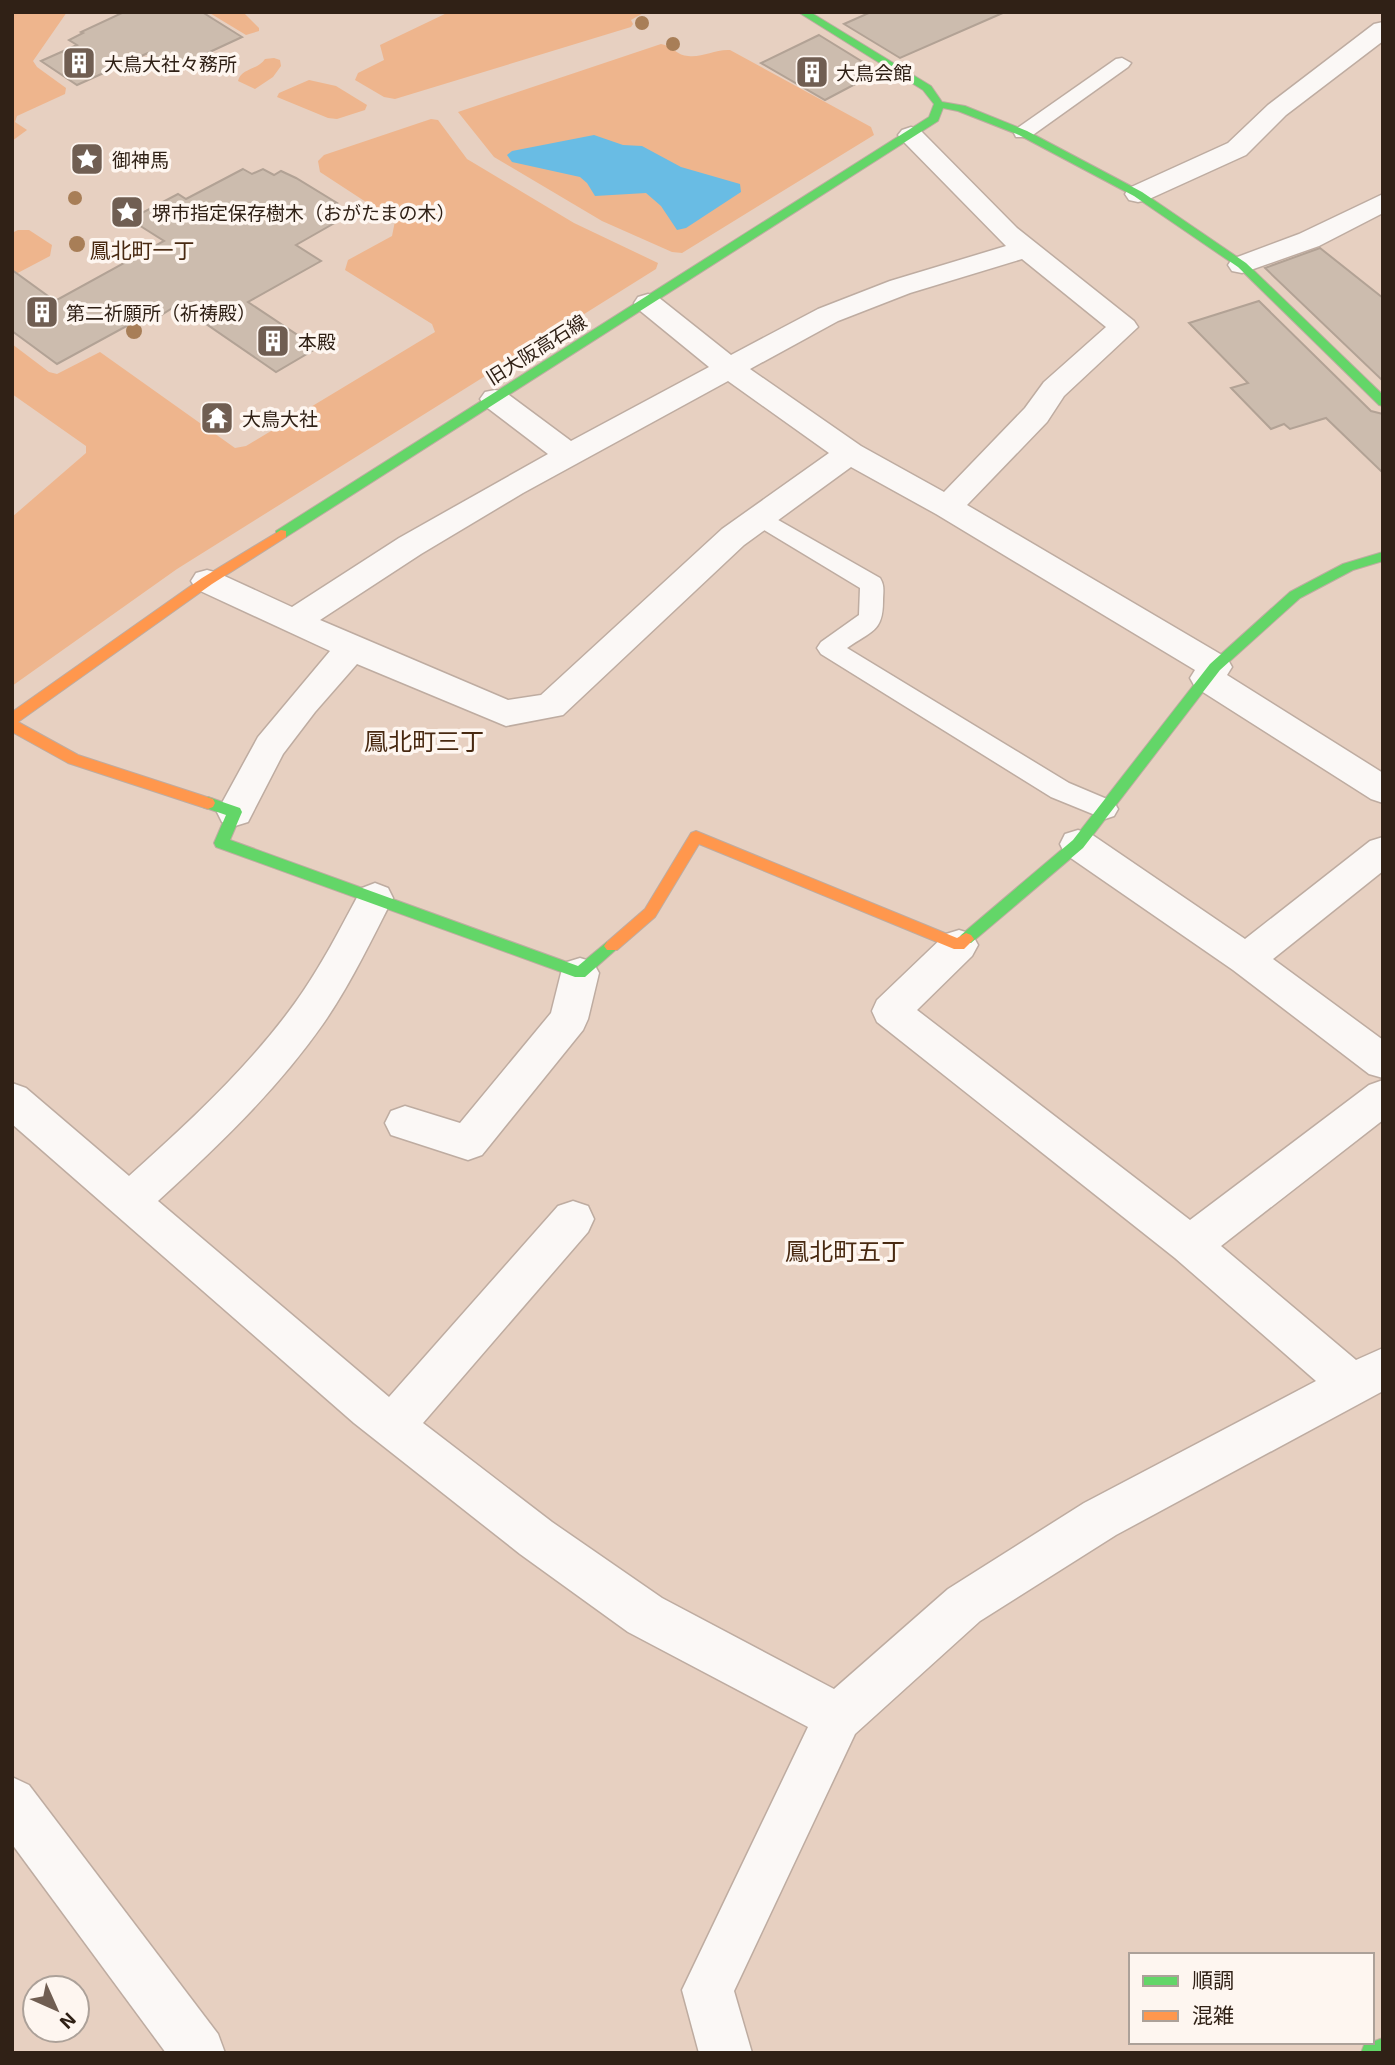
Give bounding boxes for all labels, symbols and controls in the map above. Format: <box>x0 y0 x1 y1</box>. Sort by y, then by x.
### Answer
building icon: 大鳥大社々務所 <box>60 44 98 82</box>
place label: 大鳥大社々務所 <box>104 52 237 75</box>
building icon: 大鳥会館 <box>793 53 831 91</box>
place label: 大鳥会館 <box>836 61 912 84</box>
place icon: 御神馬 <box>68 140 106 178</box>
place label: 御神馬 <box>112 148 169 171</box>
place icon: 堺市指定保存樹木（おがたまの木） <box>108 193 146 231</box>
place label: 堺市指定保存樹木（おがたまの木） <box>152 201 455 224</box>
district label: 鳳北町一丁 <box>90 237 195 262</box>
building icon: 第二祈願所（祈祷殿） <box>23 293 61 331</box>
place label: 第二祈願所（祈祷殿） <box>66 301 256 324</box>
street label: 旧大阪高石線 <box>482 309 590 389</box>
building icon: 本殿 <box>254 322 292 360</box>
place label: 本殿 <box>298 330 336 353</box>
temple icon: 大鳥大社 <box>198 399 236 437</box>
place label: 大鳥大社 <box>242 407 318 430</box>
district label: 鳳北町三丁 <box>364 726 484 755</box>
district label: 鳳北町五丁 <box>785 1236 905 1265</box>
legend <box>1129 1953 1374 2044</box>
text: 順調 <box>1192 1967 1234 1992</box>
north arrow <box>21 1974 91 2044</box>
text: 混雑 <box>1192 2002 1234 2027</box>
text: N <box>55 2008 81 2034</box>

